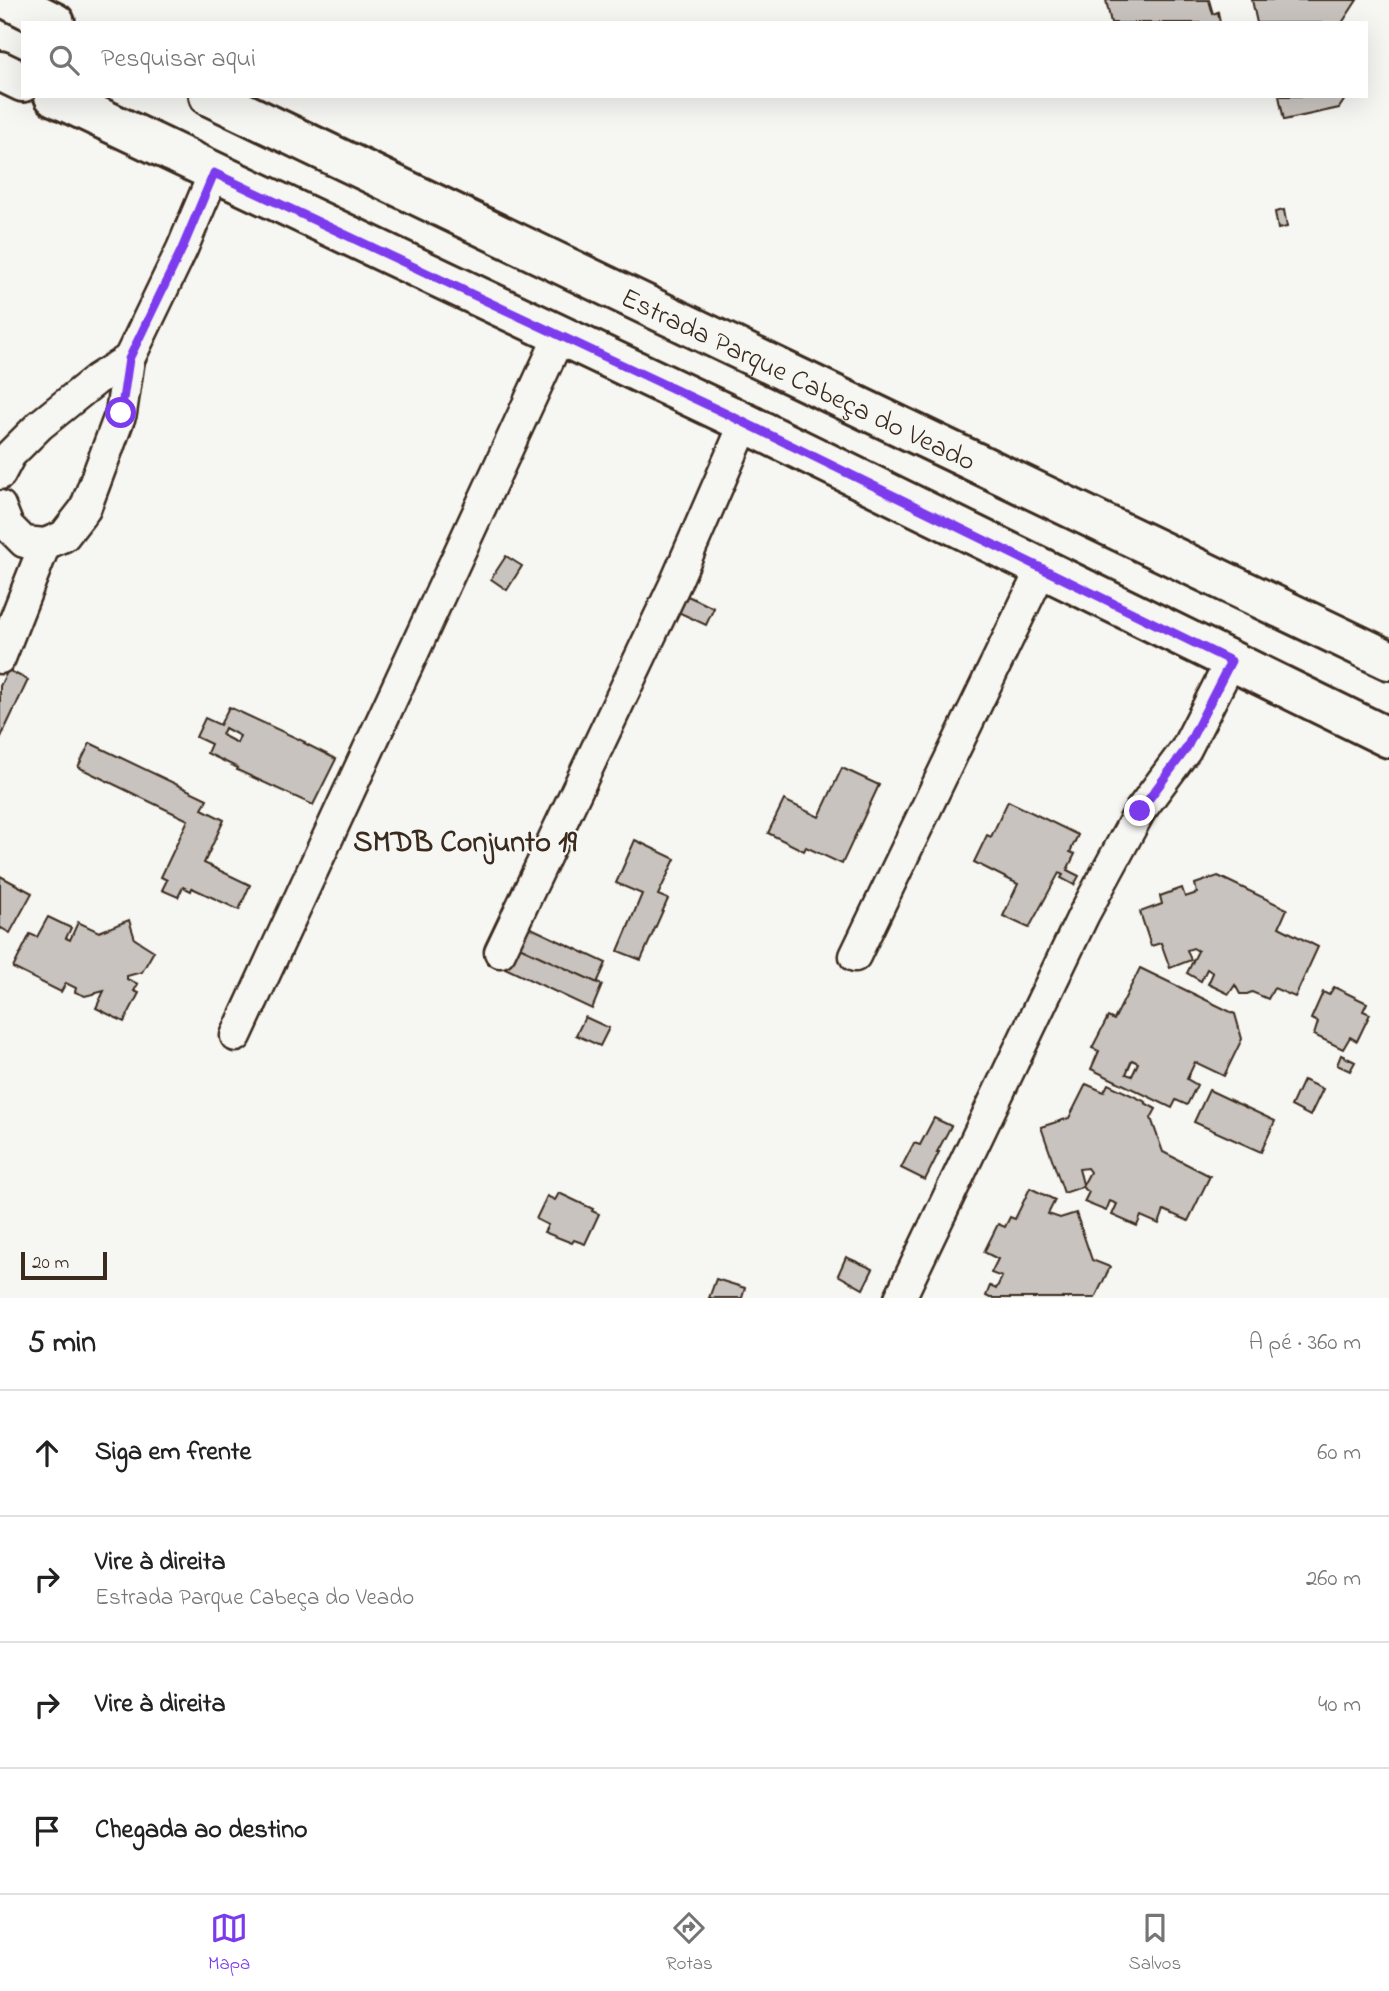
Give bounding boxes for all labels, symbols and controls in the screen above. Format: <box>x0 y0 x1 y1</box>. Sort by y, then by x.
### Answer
search box <box>21 21 1368 98</box>
icon: search <box>45 41 83 79</box>
text: Pesquisar aqui <box>101 41 256 79</box>
street label: Estrada Parque Cabeça do Veado <box>613 279 982 484</box>
route start <box>105 397 136 428</box>
route end <box>1124 795 1155 826</box>
district label: SMDB Conjunto 19 <box>353 822 578 866</box>
scale bar <box>21 1249 107 1281</box>
text: 20 m <box>32 1250 69 1277</box>
text: 5 min <box>28 1322 96 1366</box>
text: A pé · 360 m <box>1249 1327 1361 1360</box>
icon: ahead <box>28 1434 66 1472</box>
text: Siga em frente <box>95 1434 251 1472</box>
text: 60 m <box>1317 1437 1361 1470</box>
text: Vire à direita <box>95 1544 226 1582</box>
icon: right <box>28 1560 66 1598</box>
text: 260 m <box>1306 1563 1361 1596</box>
text: Estrada Parque Cabeça do Veado <box>95 1582 414 1615</box>
icon: right <box>28 1686 66 1724</box>
text: Vire à direita <box>95 1686 226 1724</box>
text: 40 m <box>1318 1689 1361 1722</box>
icon: arrive <box>28 1812 66 1850</box>
text: Chegada ao destino <box>95 1812 307 1850</box>
tab: Mapa <box>208 1909 250 1978</box>
tab: Rotas <box>666 1909 713 1978</box>
tab: Salvos <box>1129 1909 1181 1978</box>

